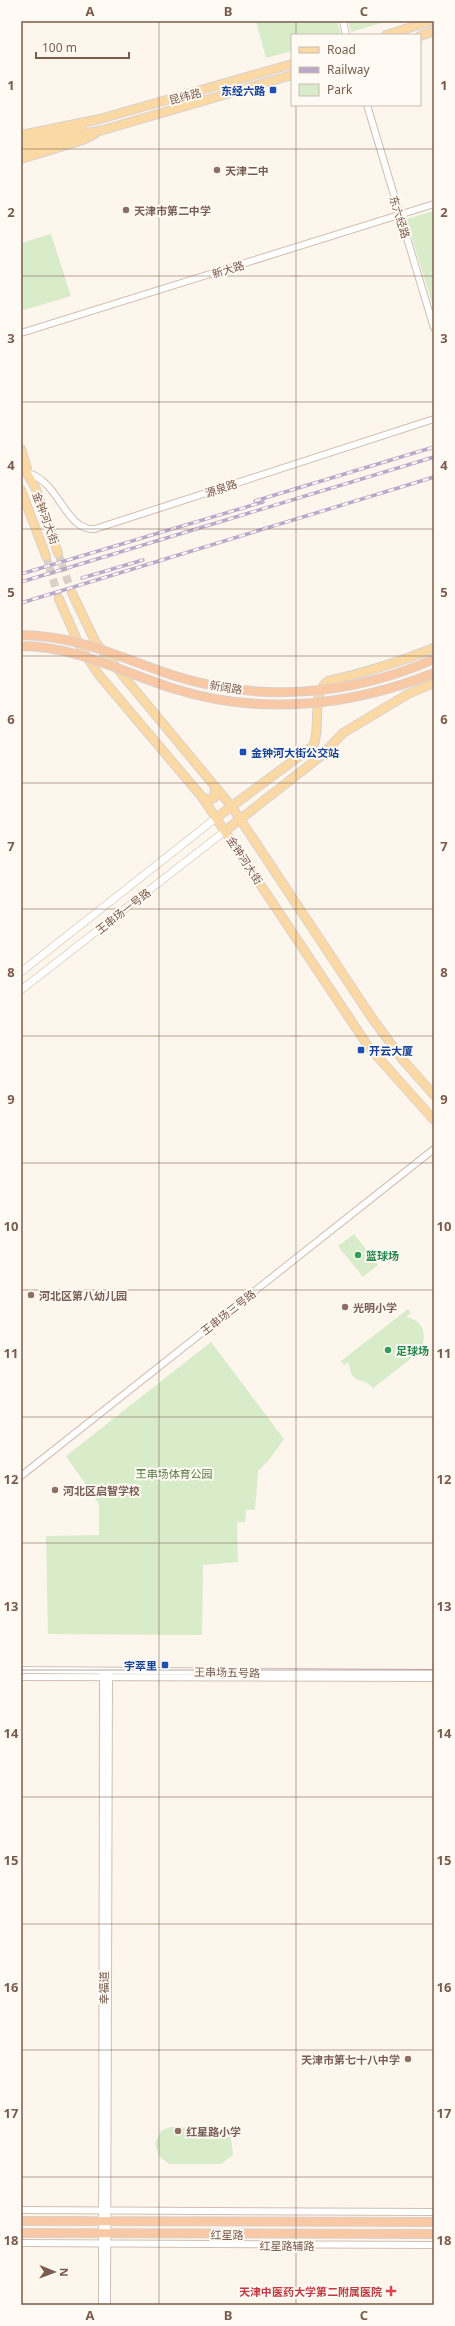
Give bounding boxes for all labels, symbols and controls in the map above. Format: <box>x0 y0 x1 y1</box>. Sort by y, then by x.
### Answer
text: A <box>86 2 95 20</box>
text: B <box>224 2 232 20</box>
text: C <box>360 2 368 20</box>
scale bar <box>36 34 129 60</box>
legend <box>291 34 421 106</box>
text: 100 m <box>42 39 77 56</box>
text: Road <box>327 41 356 58</box>
text: Railway <box>327 61 371 78</box>
text: 1 <box>7 76 15 94</box>
text: 1 <box>440 76 448 94</box>
text: Park <box>327 81 353 98</box>
place label: 东经六路 <box>221 83 266 98</box>
street label: 昆纬路 <box>167 84 203 108</box>
marker: 东经六路 <box>268 85 278 95</box>
place label: 天津二中 <box>225 163 269 178</box>
marker: 天津二中 <box>212 165 222 175</box>
street label: 东六经路 <box>386 194 414 240</box>
text: 2 <box>7 203 15 221</box>
place label: 天津市第二中学 <box>134 203 211 218</box>
text: 2 <box>440 203 448 221</box>
marker: 天津市第二中学 <box>121 205 131 215</box>
street label: 新大路 <box>210 257 246 281</box>
text: 3 <box>7 329 15 347</box>
text: 3 <box>440 329 448 347</box>
text: 4 <box>7 456 15 474</box>
text: 4 <box>440 456 448 474</box>
street label: 源泉路 <box>203 476 239 500</box>
street label: 金钟河大街 <box>30 490 62 546</box>
text: 5 <box>7 583 15 601</box>
text: 5 <box>440 583 448 601</box>
street label: 新阔路 <box>209 677 243 697</box>
text: 6 <box>7 710 15 728</box>
text: 6 <box>440 710 448 728</box>
place label: 金钟河大街公交站 <box>251 745 339 760</box>
marker: 金钟河大街公交站 <box>238 747 248 757</box>
street label: 金钟河大街 <box>224 833 266 887</box>
text: 7 <box>7 837 15 855</box>
text: 7 <box>440 837 448 855</box>
street label: 王串场一号路 <box>92 885 154 937</box>
text: 8 <box>7 963 15 981</box>
text: 8 <box>440 963 448 981</box>
place label: 开云大厦 <box>369 1043 413 1058</box>
marker: 开云大厦 <box>356 1045 366 1055</box>
text: 9 <box>7 1090 15 1108</box>
text: 9 <box>440 1090 448 1108</box>
text: 10 <box>4 1217 18 1235</box>
text: 10 <box>437 1217 451 1235</box>
place label: 篮球场 <box>366 1248 399 1263</box>
marker: 篮球场 <box>353 1250 363 1260</box>
street label: 王串场三号路 <box>197 1286 259 1338</box>
place label: 河北区第八幼儿园 <box>39 1288 127 1303</box>
marker: 河北区第八幼儿园 <box>26 1290 36 1300</box>
place label: 光明小学 <box>353 1300 397 1315</box>
marker: 光明小学 <box>340 1302 350 1312</box>
place label: 足球场 <box>396 1343 429 1358</box>
text: 11 <box>4 1344 18 1362</box>
text: 11 <box>437 1344 451 1362</box>
marker: 足球场 <box>383 1345 393 1355</box>
park label: 王串场体育公园 <box>136 1466 213 1481</box>
text: 12 <box>4 1470 18 1488</box>
text: 12 <box>437 1470 451 1488</box>
place label: 河北区启智学校 <box>63 1483 140 1498</box>
marker: 河北区启智学校 <box>50 1485 60 1495</box>
text: 13 <box>4 1597 18 1615</box>
text: 13 <box>437 1597 451 1615</box>
place label: 宇萃里 <box>124 1658 157 1673</box>
marker: 宇萃里 <box>160 1660 170 1670</box>
street label: 王串场五号路 <box>194 1664 260 1680</box>
text: 14 <box>4 1724 19 1742</box>
text: 14 <box>437 1724 452 1742</box>
text: 15 <box>4 1851 18 1869</box>
text: 15 <box>437 1851 451 1869</box>
street label: 幸福道 <box>96 1972 111 2005</box>
text: 16 <box>4 1978 18 1996</box>
text: 16 <box>437 1978 451 1996</box>
place label: 天津市第七十八中学 <box>301 2052 400 2067</box>
marker: 天津市第七十八中学 <box>403 2054 413 2064</box>
text: 17 <box>4 2104 18 2122</box>
text: 17 <box>437 2104 451 2122</box>
place label: 红星路小学 <box>186 2124 241 2139</box>
marker: 红星路小学 <box>173 2126 183 2136</box>
street label: 红星路 <box>211 2227 244 2242</box>
text: 18 <box>4 2231 18 2249</box>
text: 18 <box>437 2231 451 2249</box>
street label: 红星路辅路 <box>260 2238 315 2253</box>
north arrow <box>34 2252 74 2292</box>
text: N <box>57 2268 72 2277</box>
place label: 天津中医药大学第二附属医院 <box>239 2284 382 2299</box>
marker: 天津中医药大学第二附属医院 <box>385 2285 397 2297</box>
text: A <box>86 2306 95 2324</box>
text: B <box>224 2306 232 2324</box>
text: C <box>360 2306 368 2324</box>

